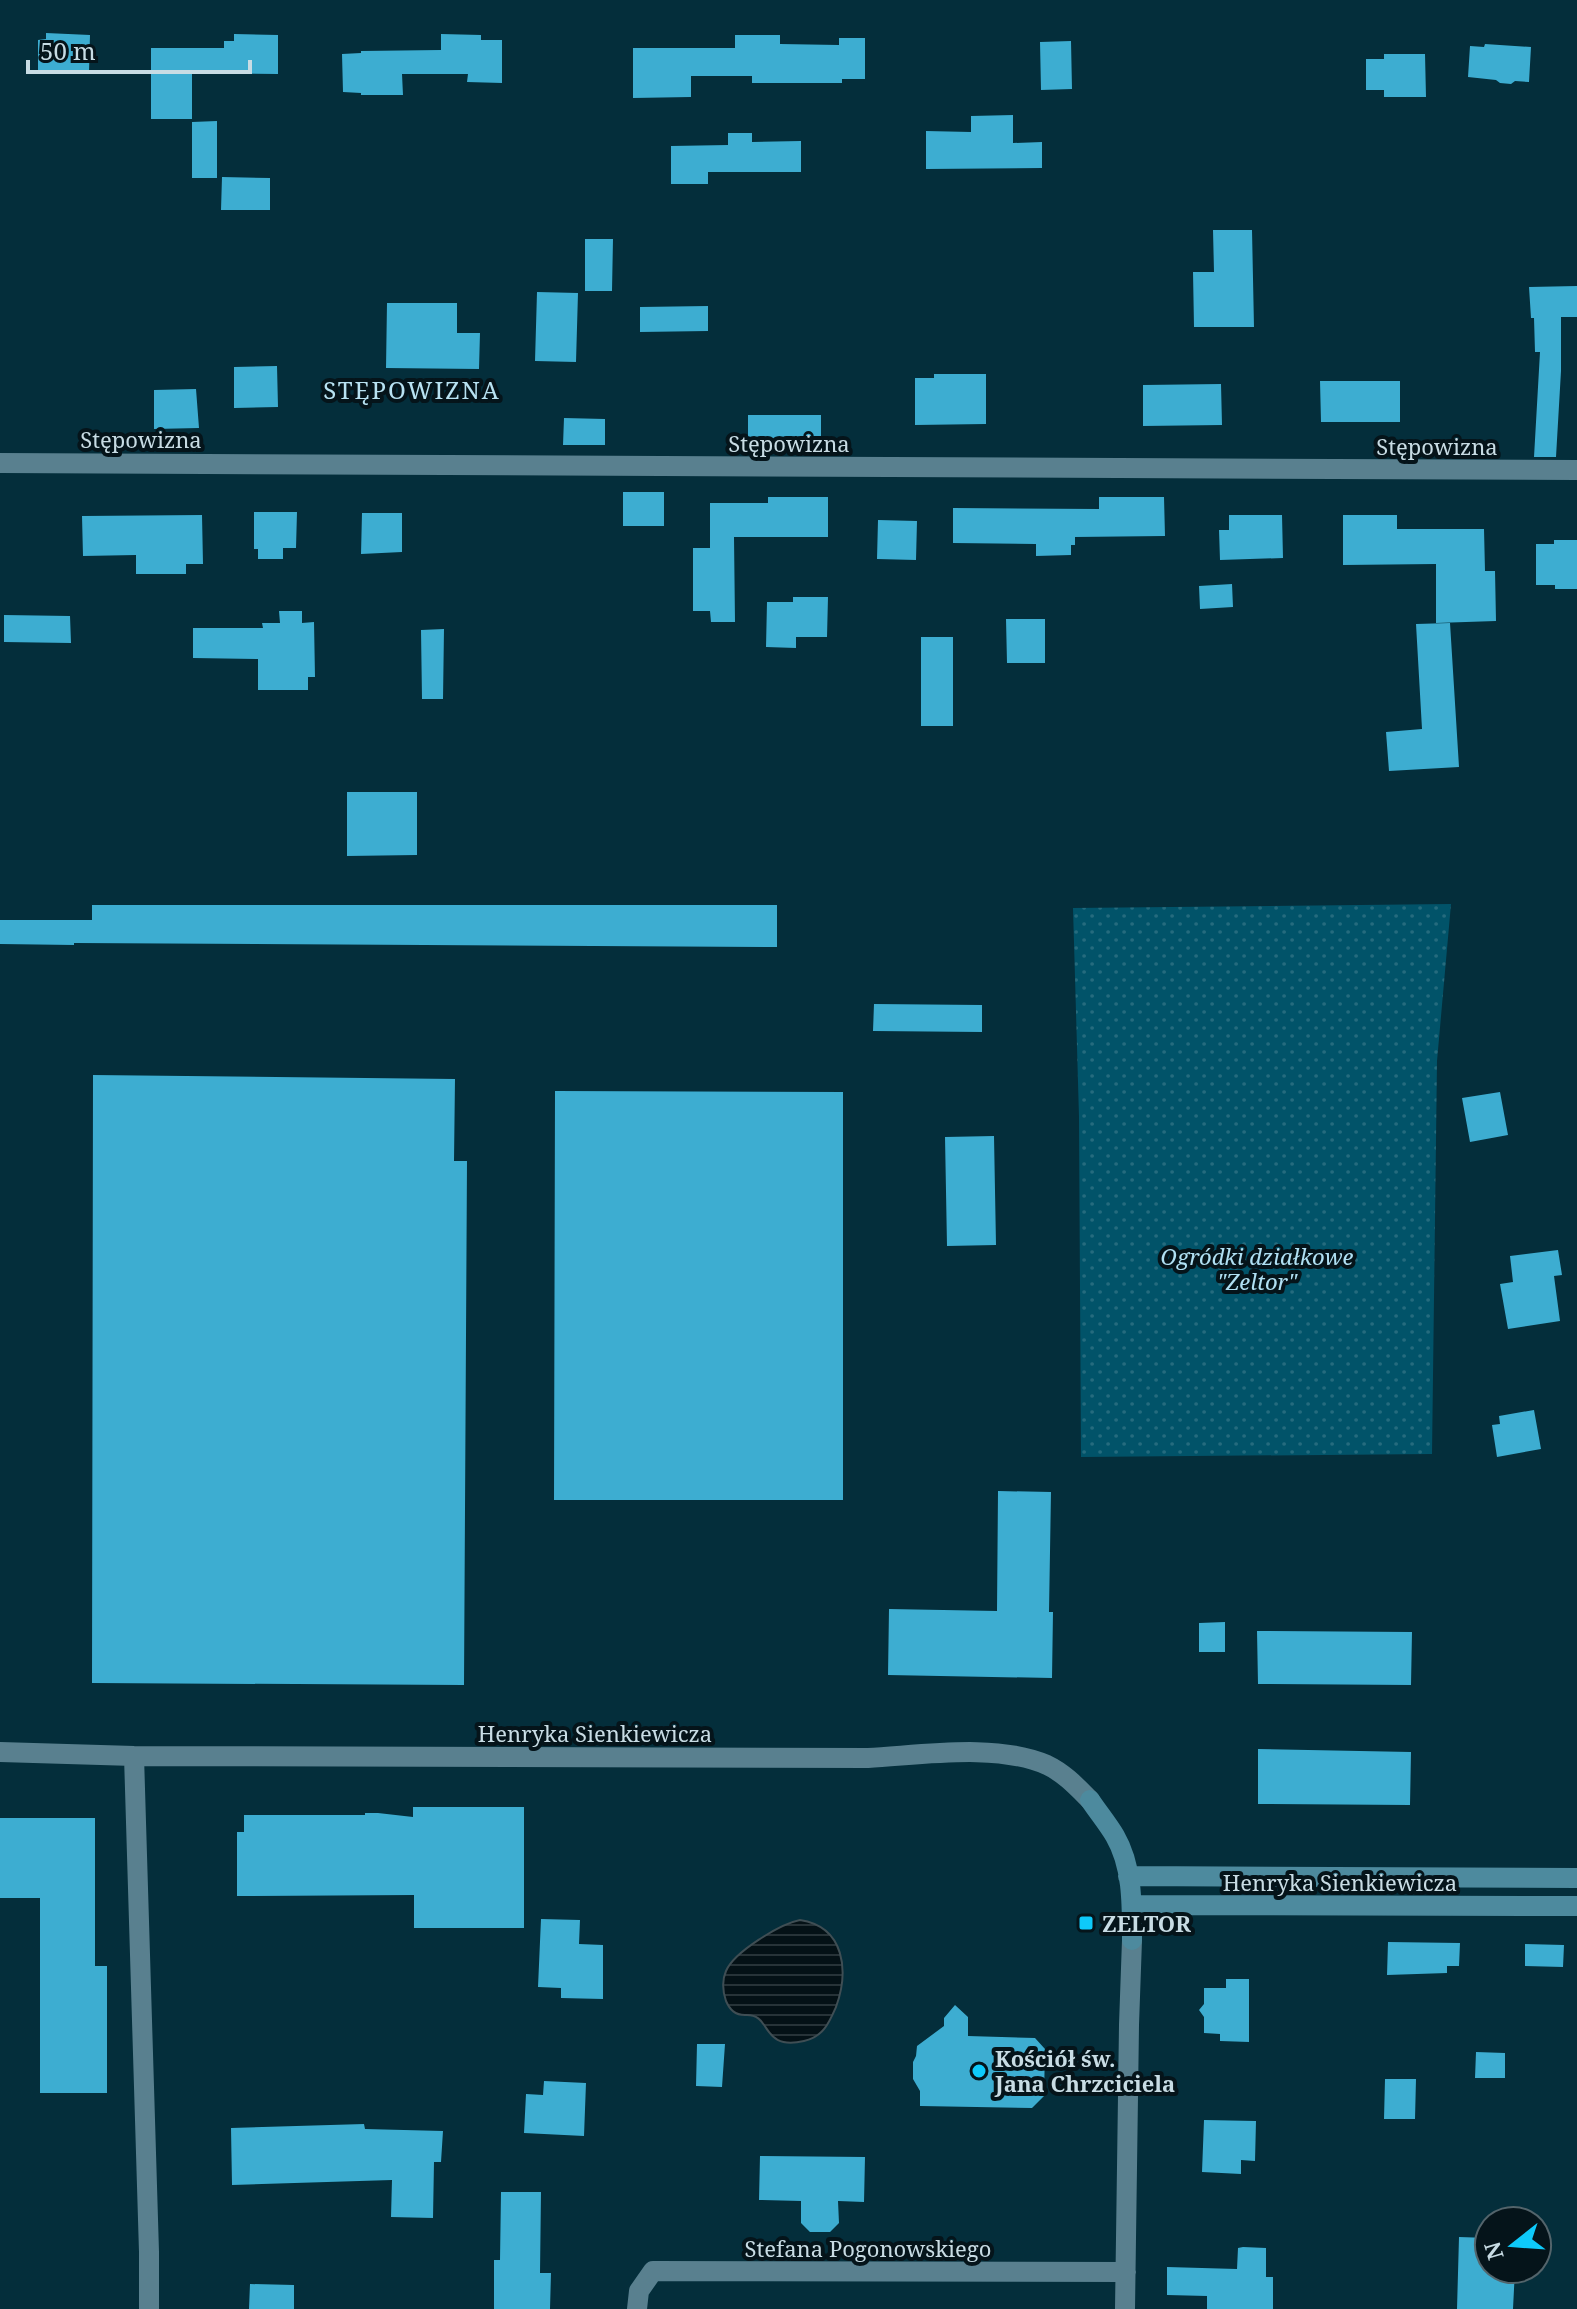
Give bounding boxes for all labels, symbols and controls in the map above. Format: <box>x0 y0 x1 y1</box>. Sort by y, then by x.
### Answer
scale bar <box>28 24 250 74</box>
text: 50 m <box>40 34 96 67</box>
district label: STĘPOWIZNA <box>323 373 501 406</box>
street label: Stępowizna <box>80 424 202 454</box>
street label: Stępowizna <box>728 428 850 458</box>
street label: Stępowizna <box>1376 431 1498 461</box>
park label: Ogródki działkowe "Zeltor" <box>1161 1241 1354 1296</box>
street label: Henryka Sienkiewicza <box>478 1718 712 1748</box>
street label: Henryka Sienkiewicza <box>1223 1867 1457 1897</box>
place label: ZELTOR <box>1102 1908 1191 1938</box>
marker: ZELTOR <box>1077 1914 1095 1932</box>
place label: Kościół św. Jana Chrzciciela <box>994 2043 1175 2098</box>
marker: Kościół św. Jana Chrzciciela <box>970 2062 988 2080</box>
north arrow <box>1473 2205 1553 2285</box>
street label: Stefana Pogonowskiego <box>745 2233 991 2263</box>
text: N <box>1476 2238 1510 2264</box>

